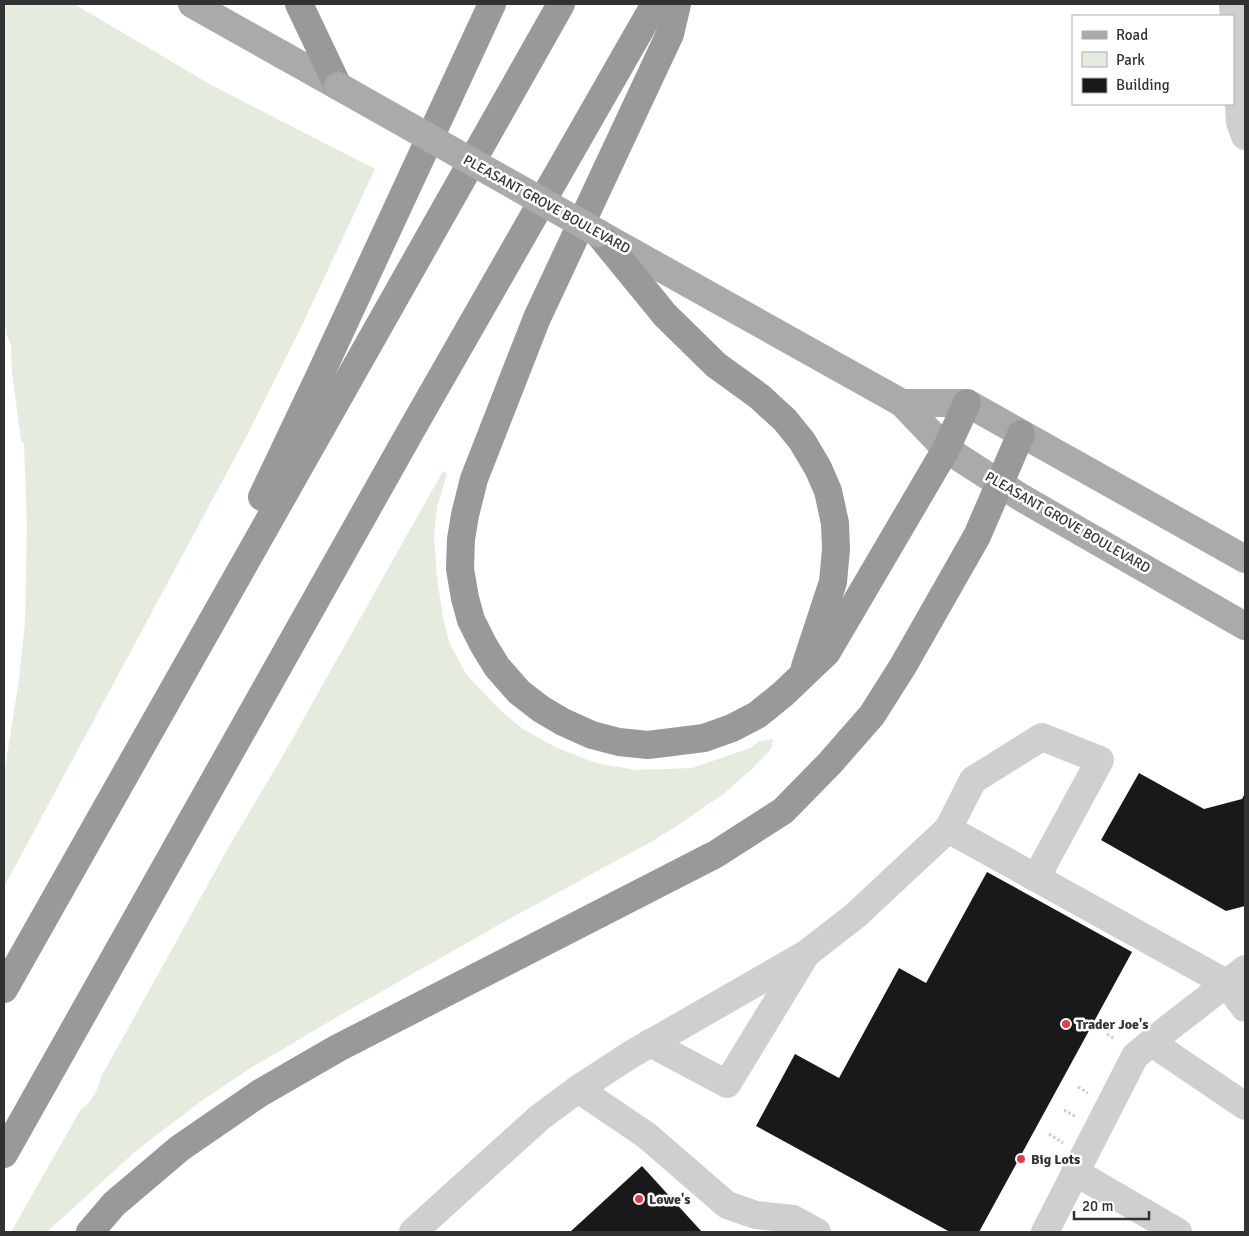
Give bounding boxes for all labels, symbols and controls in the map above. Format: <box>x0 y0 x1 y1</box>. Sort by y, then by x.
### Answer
legend <box>1072 15 1234 105</box>
text: Road <box>1116 26 1148 44</box>
text: Park <box>1116 51 1145 69</box>
text: Building <box>1116 76 1170 94</box>
street label: PLEASANT GROVE BOULEVARD <box>460 151 633 257</box>
street label: PLEASANT GROVE BOULEVARD <box>982 468 1153 577</box>
place label: Trader Joe's <box>1076 1016 1148 1033</box>
marker: Trader Joe's <box>1060 1018 1072 1030</box>
place label: Big Lots <box>1031 1151 1080 1168</box>
marker: Big Lots <box>1015 1153 1027 1165</box>
scale bar <box>1074 1188 1149 1220</box>
place label: Lowe's <box>649 1191 690 1208</box>
marker: Lowe's <box>633 1193 645 1205</box>
text: 20 m <box>1082 1197 1113 1215</box>

